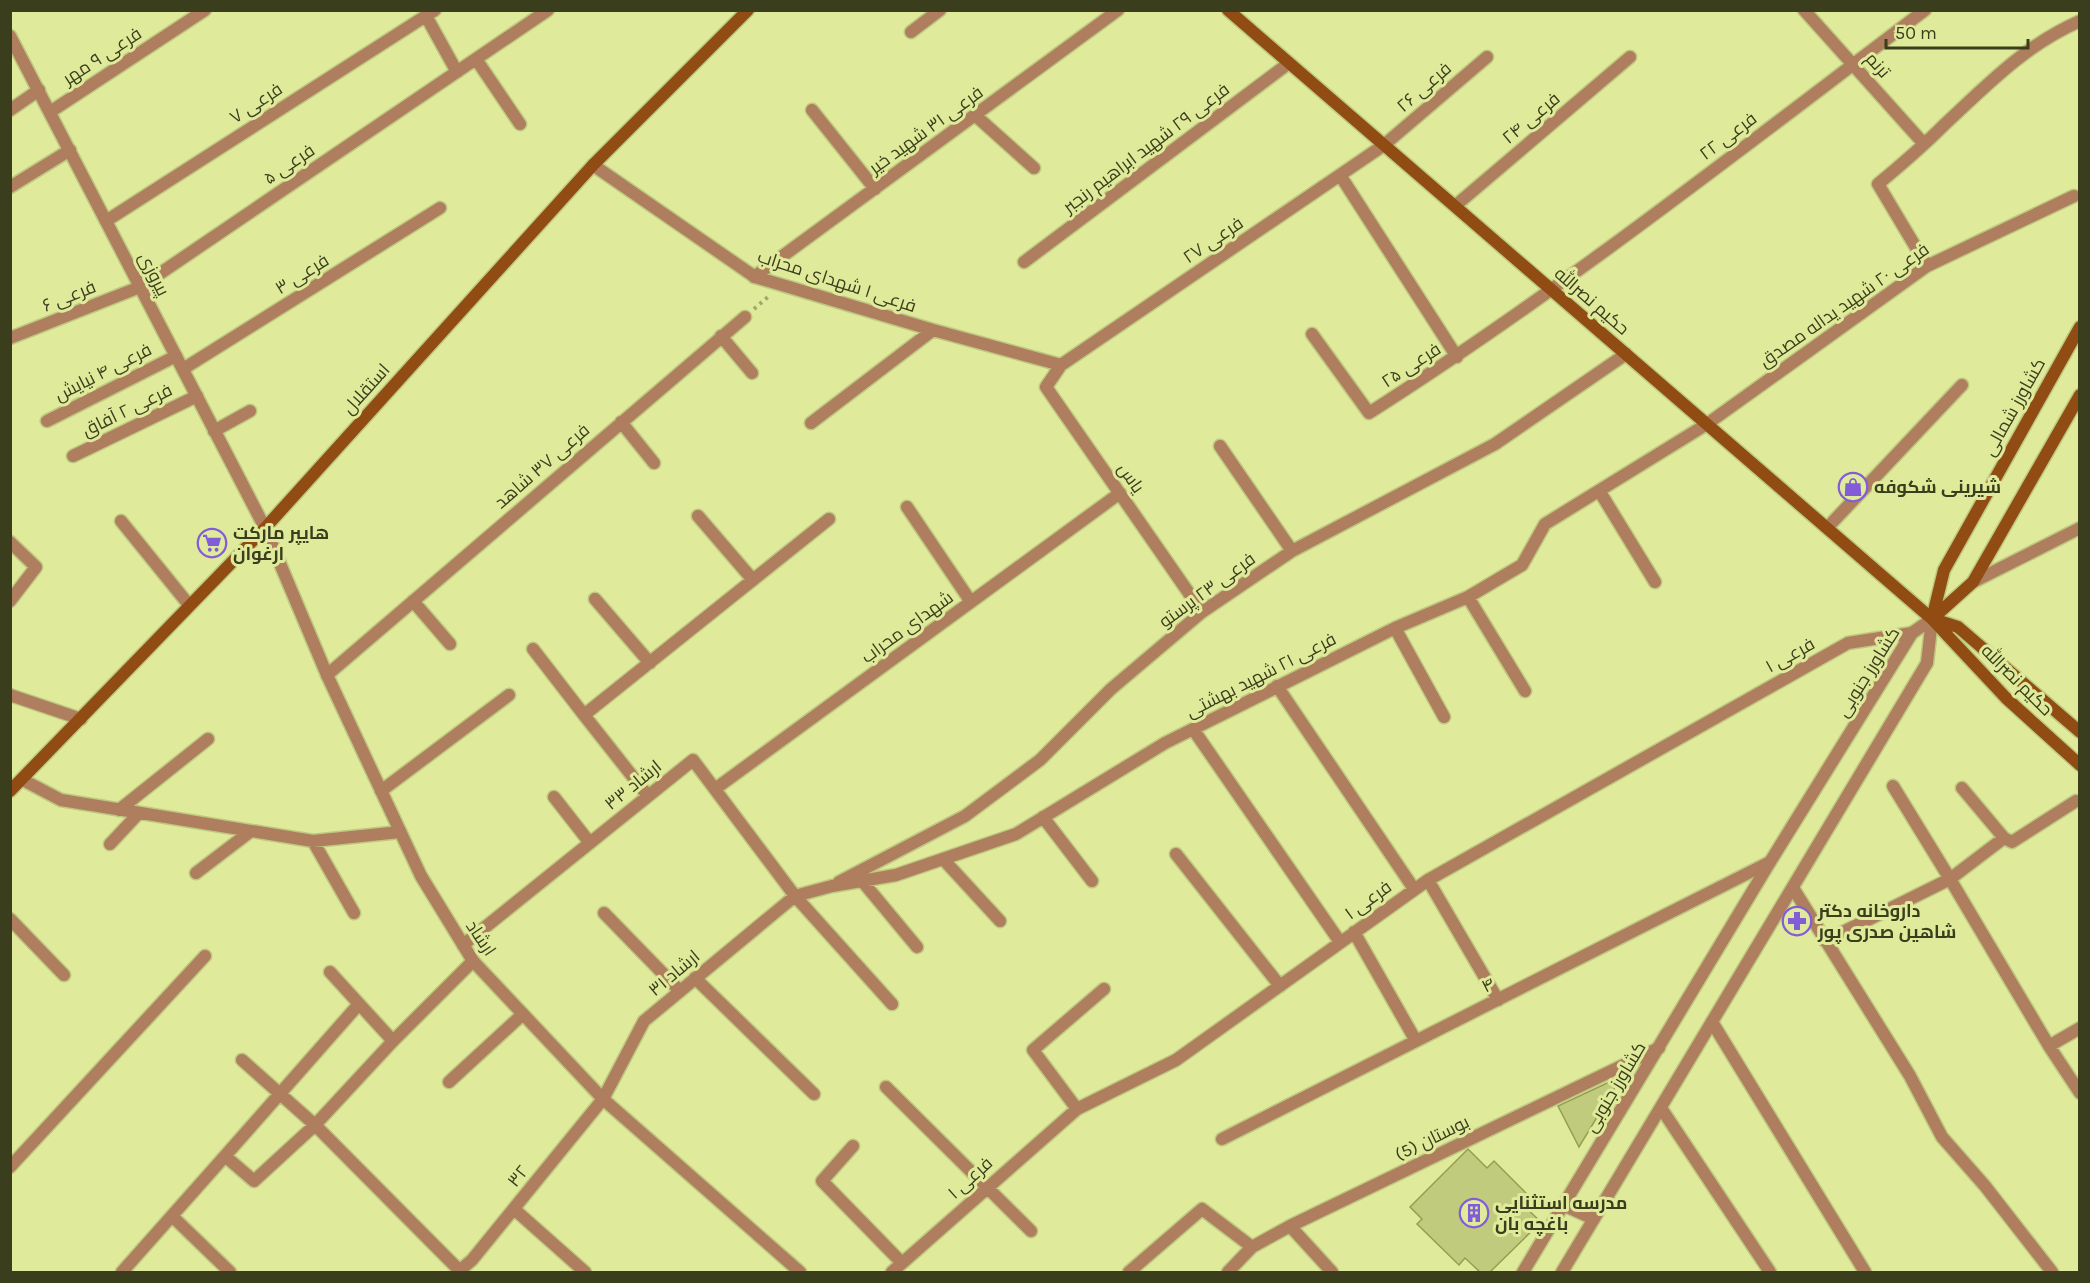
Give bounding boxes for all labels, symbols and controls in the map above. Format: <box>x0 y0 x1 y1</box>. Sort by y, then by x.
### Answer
scale bar <box>1886 12 2028 50</box>
street label: فرعی ۹ مهر <box>58 22 146 90</box>
text: 50 m <box>1895 22 1937 44</box>
street label: ترنم <box>1860 48 1895 83</box>
street label: فرعی ۲۶ <box>1392 57 1456 117</box>
street label: فرعی ۷ <box>226 78 286 128</box>
street label: فرعی ۲۹ شهید ابراهیم رنجبر <box>1058 78 1234 219</box>
street label: فرعی ۳۱ شهید خیر <box>864 81 987 179</box>
street label: فرعی ۲۴ <box>1498 88 1564 148</box>
street label: فرعی ۲۲ <box>1695 107 1761 165</box>
street label: فرعی ۵ <box>259 139 319 189</box>
street label: فرعی ۲۷ <box>1179 212 1247 268</box>
street label: فرعی ۲۰ شهید یداله مصدق <box>1755 238 1934 373</box>
street label: فرعی ۱ شهدای محراب <box>755 245 919 317</box>
street label: پیروزی <box>133 248 174 300</box>
street label: فرعی ۳ <box>271 249 333 299</box>
street label: حکیم نصرالله <box>1549 262 1635 340</box>
street label: فرعی ۶ <box>39 275 99 317</box>
street label: فرعی ۴ نیایش <box>51 338 155 406</box>
street label: فرعی ۲۵ <box>1377 338 1445 392</box>
street label: کشاورز شمالی <box>1978 354 2050 460</box>
street label: استقلال <box>338 359 394 419</box>
street label: فرعی ۲ آفاق <box>78 379 176 442</box>
street label: فرعی ۳۷ شاهد <box>490 419 594 513</box>
street label: یاس <box>1113 459 1149 498</box>
shop icon: شیرینی شکوفه <box>1837 471 1869 503</box>
place label: شیرینی شکوفه <box>1874 476 2001 498</box>
place label: هایپر مارکت ارغوان <box>233 522 329 565</box>
supermarket icon: هایپر مارکت ارغوان <box>196 527 228 559</box>
street label: فرعی ۲۳ پرستو <box>1154 548 1260 633</box>
street label: شهدای محراب <box>857 586 957 668</box>
street label: کشاورز جنوبی <box>1832 623 1904 721</box>
street label: فرعی ۲۱ شهید بهشتی <box>1182 628 1340 722</box>
street label: فرعی ۱ <box>1762 633 1818 677</box>
street label: حکیم نصرالله <box>1976 639 2058 721</box>
street label: ارشاد ۳۳ <box>600 755 666 815</box>
street label: فرعی ۱ <box>1340 876 1396 924</box>
place label: داروخانه دکتر شاهین صدری پور <box>1817 900 1956 944</box>
pharmacy icon: داروخانه دکتر شاهین صدری پور <box>1781 905 1813 937</box>
street label: ارشاد <box>461 916 501 960</box>
street label: ارشاد ۳۱ <box>644 945 704 1001</box>
street label: ۴ <box>1478 972 1498 998</box>
street label: کشاورز جنوبی <box>1579 1038 1651 1136</box>
street label: بوستان (5) <box>1391 1111 1473 1165</box>
street label: فرعی ۱ <box>943 1152 997 1204</box>
street label: ۳۲ <box>503 1161 533 1191</box>
place label: مدرسه استثنایی باغچه بان <box>1495 1192 1627 1236</box>
building icon: مدرسه استثنایی باغچه بان <box>1458 1197 1490 1229</box>

